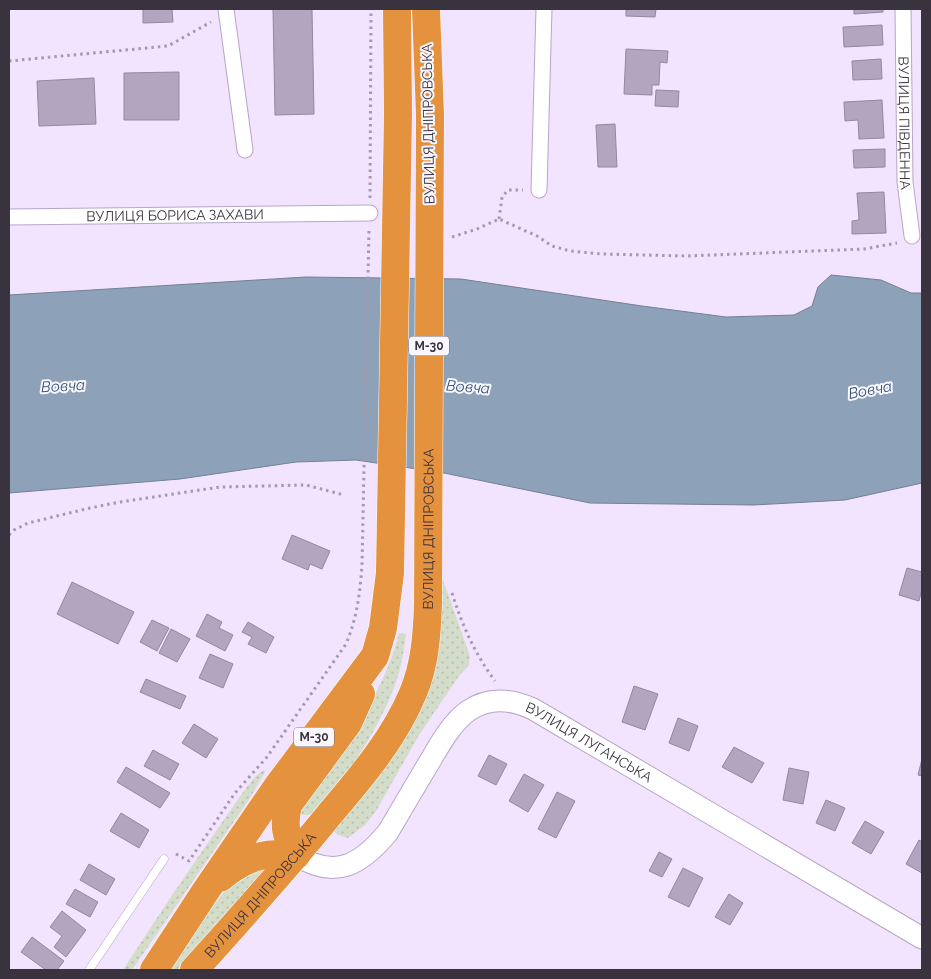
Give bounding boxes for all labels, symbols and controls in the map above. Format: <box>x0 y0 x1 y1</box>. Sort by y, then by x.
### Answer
street label: ВУЛИЦЯ ДНІПРОВСЬКА <box>419 43 437 205</box>
street label: ВУЛИЦЯ ПІВДЕННА <box>896 56 914 191</box>
street label: ВУЛИЦЯ БОРИСА ЗАХАВИ <box>86 206 264 224</box>
road number: М-30 <box>409 336 449 356</box>
water label: Вовча <box>41 376 85 396</box>
water label: Вовча <box>445 376 491 398</box>
water label: Вовча <box>847 377 893 403</box>
street label: ВУЛИЦЯ ДНІПРОВСЬКА <box>420 448 437 610</box>
street label: ВУЛИЦЯ ЛУГАНСЬКА <box>523 699 655 786</box>
road number: М-30 <box>294 728 334 746</box>
street label: ВУЛИЦЯ ДНІПРОВСЬКА <box>201 829 320 961</box>

